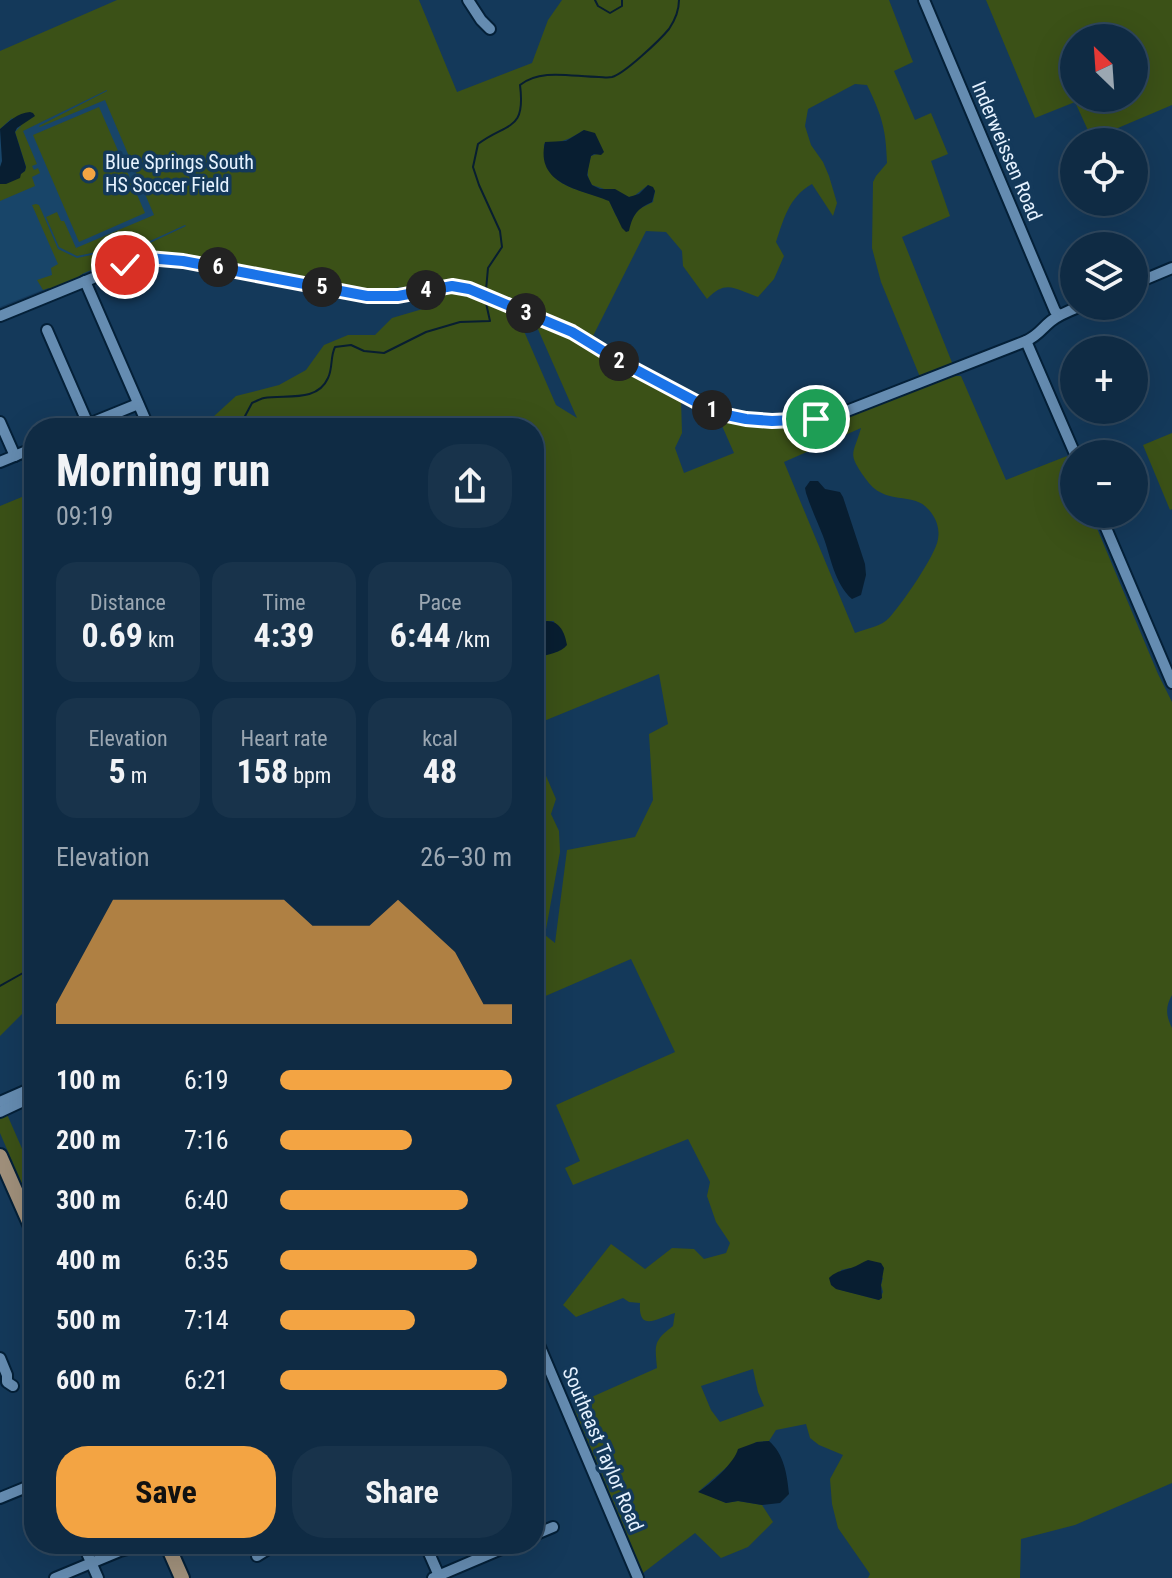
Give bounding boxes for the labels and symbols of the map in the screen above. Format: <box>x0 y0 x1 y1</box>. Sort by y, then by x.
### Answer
north arrow <box>1060 24 1148 112</box>
street label: Inderweissen Road <box>967 78 1047 224</box>
place label: Blue Springs South HS Soccer Field <box>105 150 254 197</box>
marker: Blue Springs South HS Soccer Field <box>80 165 98 183</box>
pin <box>91 231 159 299</box>
pin: 6 <box>198 247 238 287</box>
pin: 5 <box>302 267 342 307</box>
pin: 4 <box>406 270 446 310</box>
pin: 3 <box>506 293 546 333</box>
pin: 2 <box>599 341 639 381</box>
pin <box>782 385 850 453</box>
pin: 1 <box>692 390 732 430</box>
street label: Southeast Taylor Road <box>557 1363 649 1535</box>

